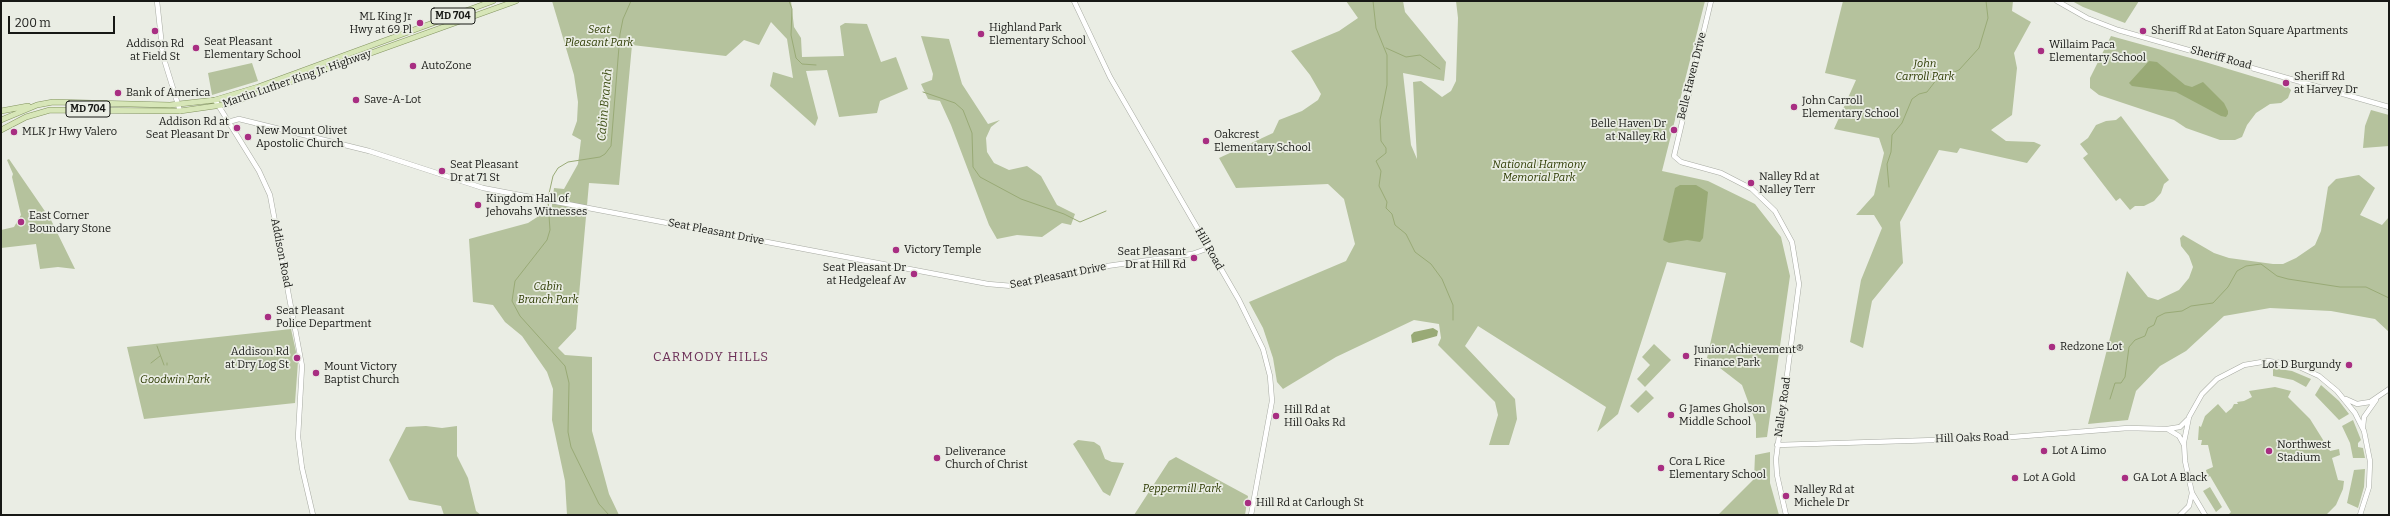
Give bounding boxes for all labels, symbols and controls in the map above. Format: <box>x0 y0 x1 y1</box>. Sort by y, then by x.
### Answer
scale bar <box>10 8 117 34</box>
road number: MD 704 <box>431 8 475 24</box>
place label: ML King Jr Hwy at 69 Pl <box>350 10 412 36</box>
text: 200 m <box>15 16 51 30</box>
marker: ML King Jr Hwy at 69 Pl <box>415 18 425 28</box>
place label: Highland Park Elementary School <box>989 21 1086 47</box>
park label: Seat Pleasant Park <box>565 23 633 49</box>
place label: Sheriff Rd at Eaton Square Apartments <box>2151 24 2348 38</box>
marker: Addison Rd at Field St <box>150 26 160 36</box>
marker: Sheriff Rd at Eaton Square Apartments <box>2138 26 2148 36</box>
marker: Highland Park Elementary School <box>976 29 986 39</box>
street label: Belle Haven Drive <box>1675 31 1709 121</box>
place label: Seat Pleasant Elementary School <box>204 35 301 61</box>
place label: Addison Rd at Field St <box>126 37 184 63</box>
place label: Willaim Paca Elementary School <box>2049 38 2146 64</box>
marker: Seat Pleasant Elementary School <box>191 43 201 53</box>
street label: Sheriff Road <box>2189 43 2253 73</box>
marker: Willaim Paca Elementary School <box>2036 46 2046 56</box>
street label: Martin Luther King Jr. Highway <box>221 47 373 111</box>
park label: John Carroll Park <box>1896 57 1954 83</box>
place label: AutoZone <box>421 59 471 73</box>
marker: AutoZone <box>408 61 418 71</box>
water label: Cabin Branch <box>595 68 615 142</box>
place label: Sheriff Rd at Harvey Dr <box>2294 70 2358 96</box>
marker: Sheriff Rd at Harvey Dr <box>2281 78 2291 88</box>
place label: Bank of America <box>126 86 210 100</box>
marker: Bank of America <box>113 88 123 98</box>
place label: Save-A-Lot <box>364 93 421 107</box>
place label: John Carroll Elementary School <box>1802 94 1899 120</box>
marker: Save-A-Lot <box>351 95 361 105</box>
road number: MD 704 <box>66 101 110 117</box>
marker: John Carroll Elementary School <box>1789 102 1799 112</box>
place label: Addison Rd at Seat Pleasant Dr <box>146 115 229 141</box>
place label: Belle Haven Dr at Nalley Rd <box>1591 117 1666 143</box>
marker: Addison Rd at Seat Pleasant Dr <box>232 123 242 133</box>
place label: New Mount Olivet Apostolic Church <box>256 124 347 150</box>
place label: MLK Jr Hwy Valero <box>22 125 117 139</box>
marker: Belle Haven Dr at Nalley Rd <box>1669 125 1679 135</box>
marker: MLK Jr Hwy Valero <box>9 127 19 137</box>
place label: Oakcrest Elementary School <box>1214 128 1311 154</box>
marker: New Mount Olivet Apostolic Church <box>243 132 253 142</box>
marker: Oakcrest Elementary School <box>1201 136 1211 146</box>
place label: Seat Pleasant Dr at 71 St <box>450 158 519 184</box>
park label: National Harmony Memorial Park <box>1492 158 1586 184</box>
marker: Seat Pleasant Dr at 71 St <box>437 166 447 176</box>
place label: Nalley Rd at Nalley Terr <box>1759 170 1819 196</box>
marker: Nalley Rd at Nalley Terr <box>1746 178 1756 188</box>
place label: Kingdom Hall of Jehovahs Witnesses <box>486 192 587 218</box>
marker: Kingdom Hall of Jehovahs Witnesses <box>473 200 483 210</box>
place label: East Corner Boundary Stone <box>29 209 111 235</box>
street label: Seat Pleasant Drive <box>667 216 765 248</box>
marker: East Corner Boundary Stone <box>16 217 26 227</box>
street label: Addison Road <box>268 217 294 289</box>
street label: Hill Road <box>1192 225 1226 273</box>
place label: Victory Temple <box>904 243 981 257</box>
marker: Victory Temple <box>891 245 901 255</box>
place label: Seat Pleasant Dr at Hill Rd <box>1117 245 1186 271</box>
marker: Seat Pleasant Dr at Hill Rd <box>1189 253 1199 263</box>
street label: Seat Pleasant Drive <box>1009 260 1107 292</box>
place label: Seat Pleasant Dr at Hedgeleaf Av <box>823 261 906 287</box>
marker: Seat Pleasant Dr at Hedgeleaf Av <box>909 269 919 279</box>
park label: Cabin Branch Park <box>518 280 578 306</box>
place label: Seat Pleasant Police Department <box>276 304 372 330</box>
marker: Seat Pleasant Police Department <box>263 312 273 322</box>
place label: Redzone Lot <box>2060 340 2123 354</box>
marker: Redzone Lot <box>2047 342 2057 352</box>
place label: Junior Achievement® Finance Park <box>1694 343 1804 369</box>
place label: Addison Rd at Dry Log St <box>225 345 289 371</box>
district label: CARMODY HILLS <box>653 349 769 365</box>
marker: Junior Achievement® Finance Park <box>1681 351 1691 361</box>
marker: Addison Rd at Dry Log St <box>292 353 302 363</box>
place label: Lot D Burgundy <box>2262 358 2341 372</box>
place label: Mount Victory Baptist Church <box>324 360 399 386</box>
marker: Lot D Burgundy <box>2344 360 2354 370</box>
marker: Mount Victory Baptist Church <box>311 368 321 378</box>
park label: Goodwin Park <box>140 373 210 387</box>
street label: Nalley Road <box>1772 376 1794 438</box>
place label: G James Gholson Middle School <box>1679 402 1766 428</box>
place label: Hill Rd at Hill Oaks Rd <box>1284 403 1345 429</box>
marker: G James Gholson Middle School <box>1666 410 1676 420</box>
marker: Hill Rd at Hill Oaks Rd <box>1271 411 1281 421</box>
street label: Hill Oaks Road <box>1935 430 2009 446</box>
place label: Northwest Stadium <box>2277 438 2331 464</box>
place label: Lot A Limo <box>2052 444 2106 458</box>
place label: Deliverance Church of Christ <box>945 445 1028 471</box>
marker: Lot A Limo <box>2039 446 2049 456</box>
marker: Northwest Stadium <box>2264 446 2274 456</box>
marker: Deliverance Church of Christ <box>932 453 942 463</box>
place label: Cora L Rice Elementary School <box>1669 455 1766 481</box>
marker: Cora L Rice Elementary School <box>1656 463 1666 473</box>
place label: Lot A Gold <box>2023 471 2076 485</box>
place label: GA Lot A Black <box>2133 471 2207 485</box>
marker: Lot A Gold <box>2010 473 2020 483</box>
marker: GA Lot A Black <box>2120 473 2130 483</box>
park label: Peppermill Park <box>1142 482 1222 496</box>
place label: Nalley Rd at Michele Dr <box>1794 483 1854 509</box>
marker: Nalley Rd at Michele Dr <box>1781 491 1791 501</box>
place label: Hill Rd at Carlough St <box>1256 496 1364 510</box>
marker: Hill Rd at Carlough St <box>1243 498 1253 508</box>

